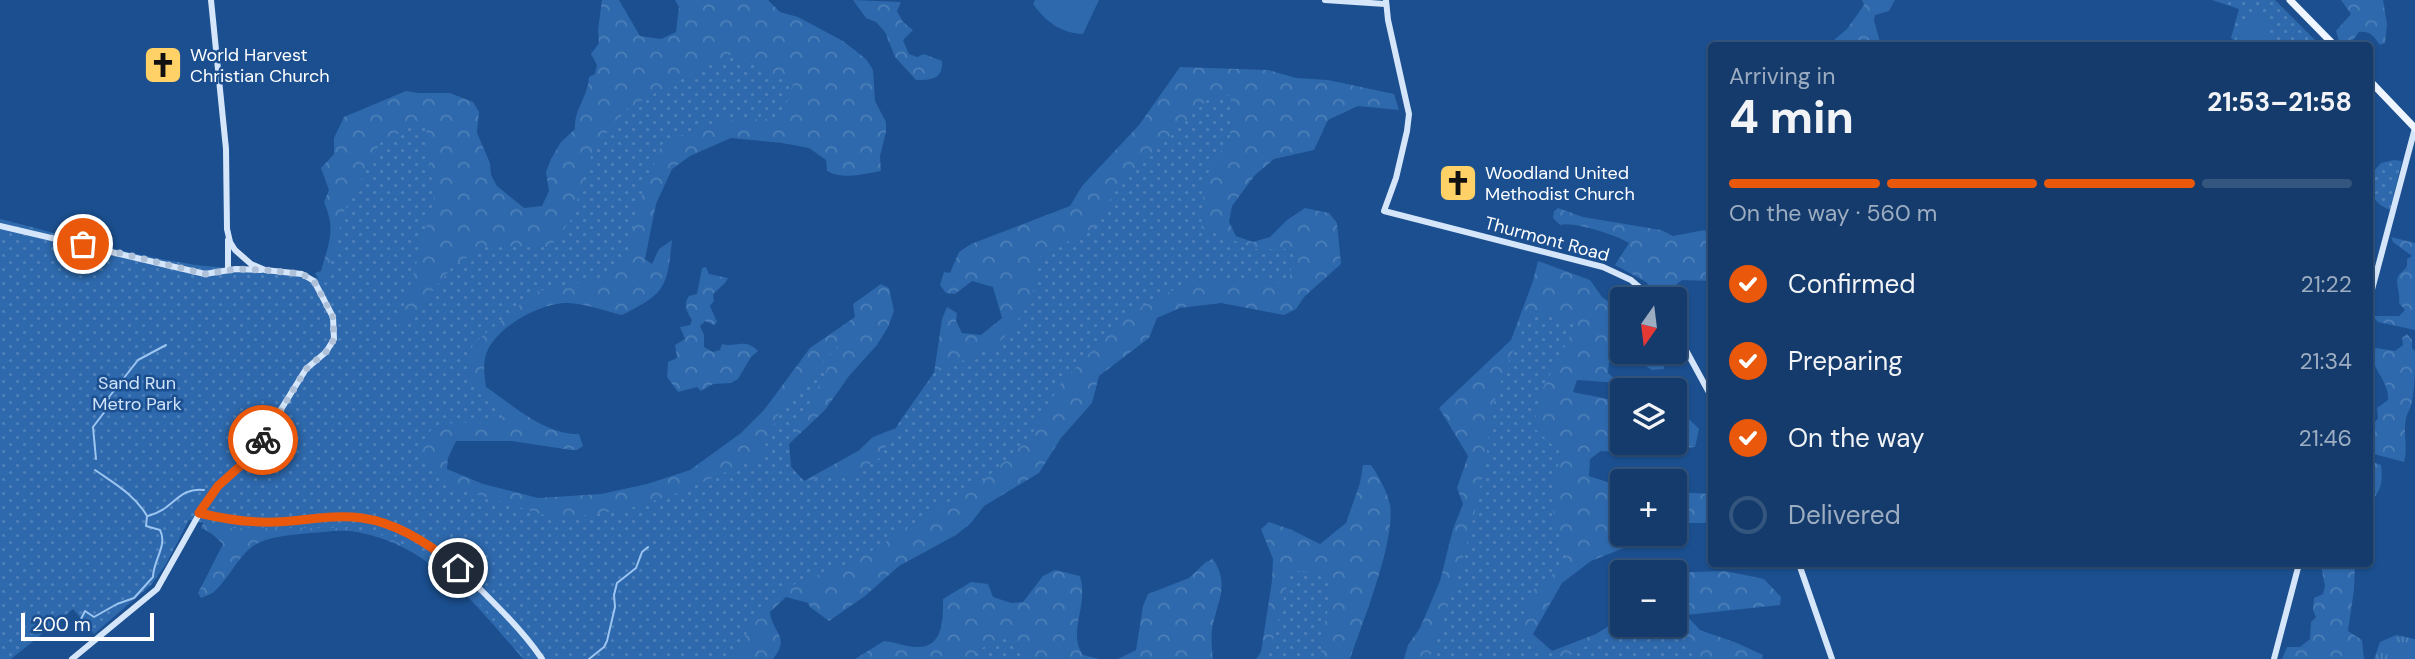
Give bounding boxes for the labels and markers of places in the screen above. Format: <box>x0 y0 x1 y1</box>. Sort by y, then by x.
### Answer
place label: World Harvest Christian Church <box>190 43 330 88</box>
church icon: World Harvest Christian Church <box>142 44 184 86</box>
place label: Woodland United Methodist Church <box>1485 161 1635 206</box>
church icon: Woodland United Methodist Church <box>1437 162 1479 204</box>
pin <box>53 214 113 274</box>
pin <box>428 538 488 598</box>

